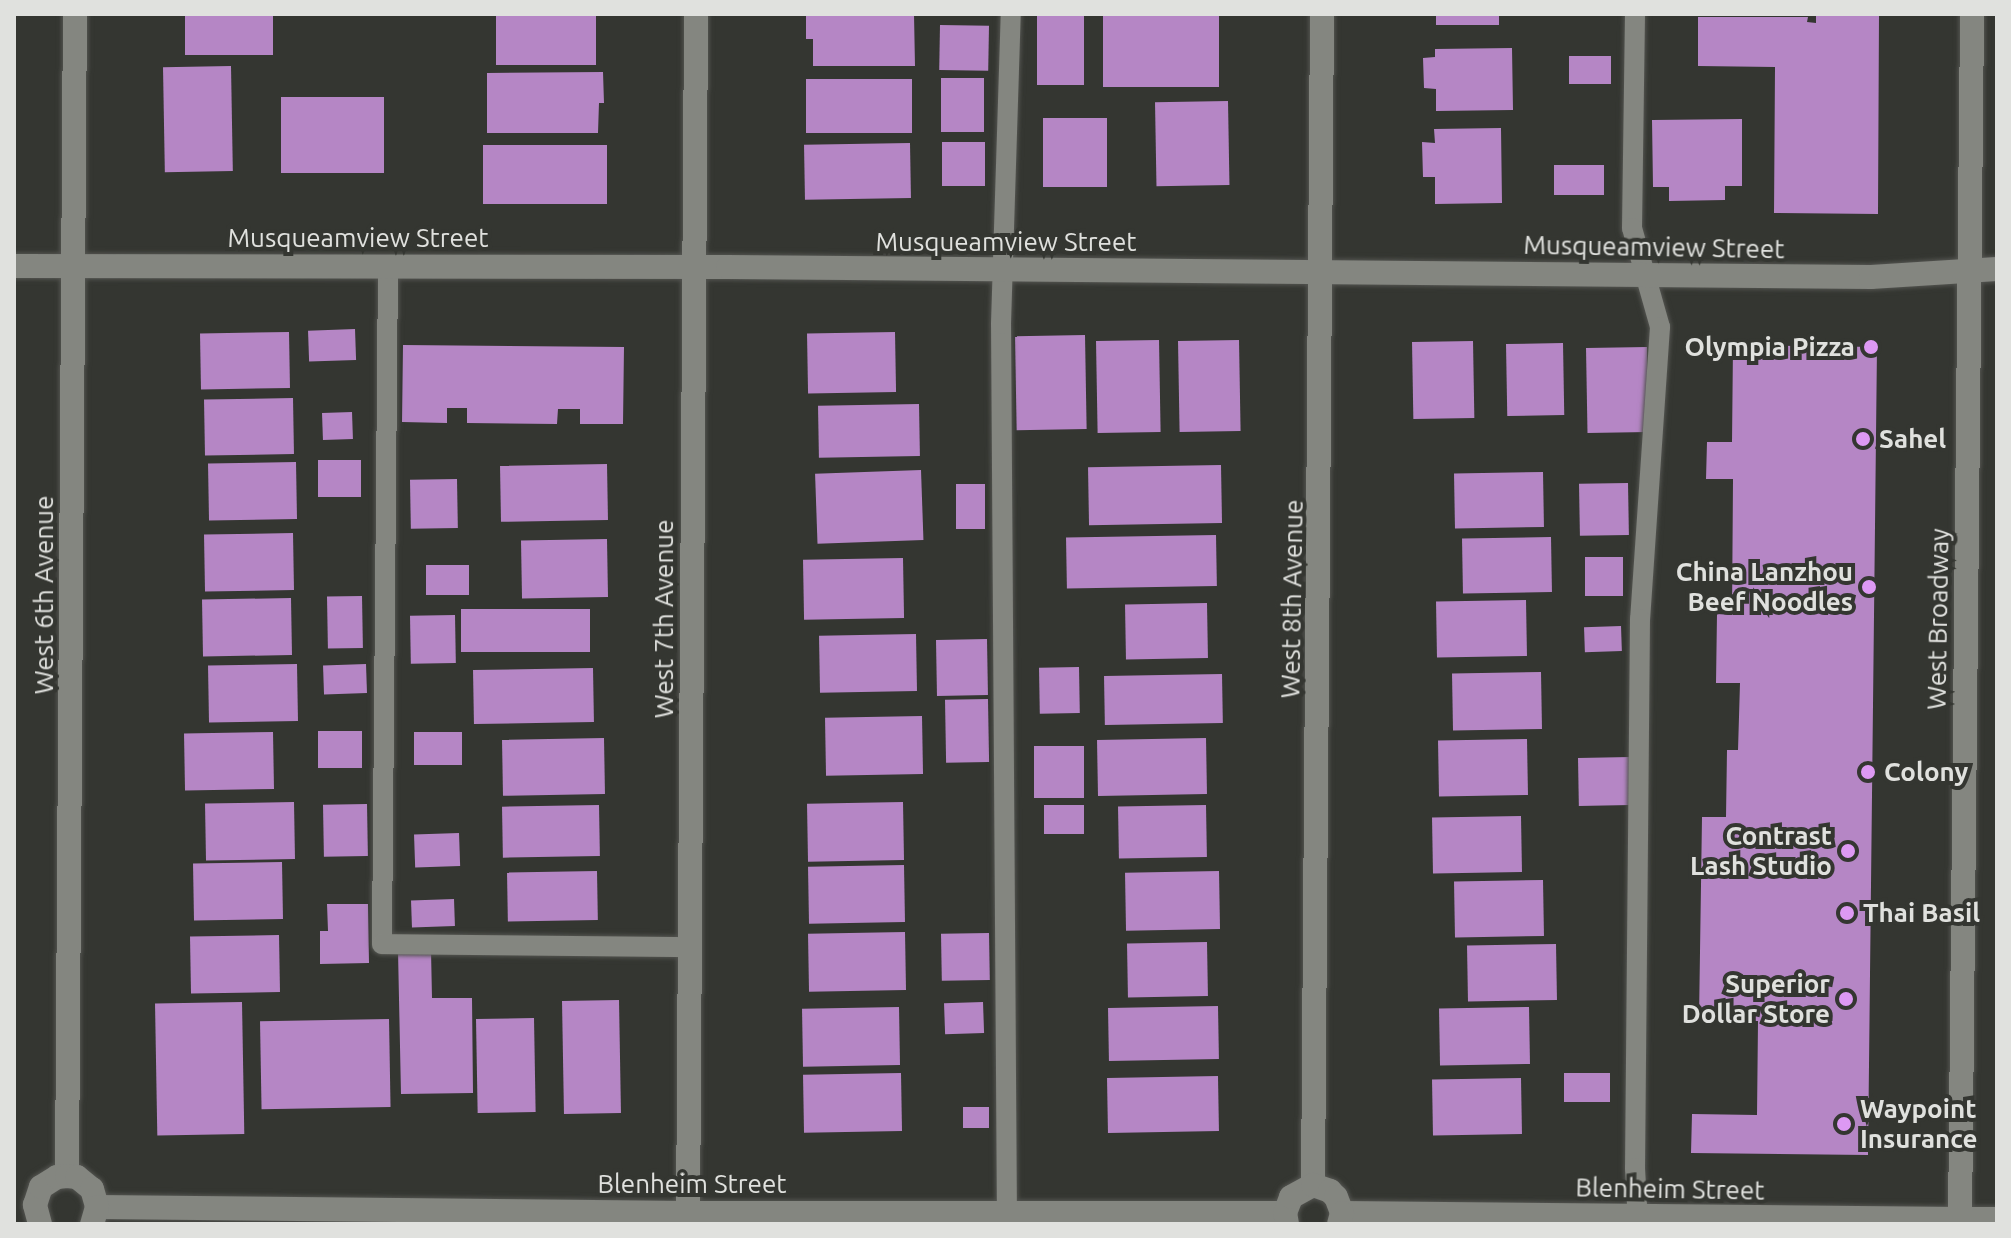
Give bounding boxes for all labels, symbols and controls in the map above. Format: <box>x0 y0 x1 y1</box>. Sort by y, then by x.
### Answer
street label: Musqueamview Street <box>227 222 489 254</box>
street label: Musqueamview Street <box>875 226 1137 258</box>
street label: Musqueamview Street <box>1523 229 1785 265</box>
place label: Olympia Pizza <box>1685 331 1855 363</box>
marker: Olympia Pizza <box>1862 338 1880 356</box>
place label: Sahel <box>1879 423 1946 455</box>
marker: Sahel <box>1854 430 1872 448</box>
street label: West 6th Avenue <box>28 496 60 694</box>
street label: West 8th Avenue <box>1275 499 1309 699</box>
street label: West 7th Avenue <box>648 520 680 718</box>
street label: West Broadway <box>1921 528 1955 710</box>
place label: China Lanzhou Beef Noodles <box>1676 556 1853 618</box>
marker: China Lanzhou Beef Noodles <box>1860 578 1878 596</box>
place label: Colony <box>1884 756 1968 788</box>
marker: Colony <box>1859 763 1877 781</box>
place label: Contrast Lash Studio <box>1690 820 1832 882</box>
marker: Contrast Lash Studio <box>1839 842 1857 860</box>
place label: Thai Basil <box>1863 897 1980 929</box>
marker: Thai Basil <box>1838 904 1856 922</box>
place label: Superior Dollar Store <box>1682 968 1830 1030</box>
marker: Superior Dollar Store <box>1837 990 1855 1008</box>
place label: Waypoint Insurance <box>1860 1093 1978 1154</box>
marker: Waypoint Insurance <box>1835 1115 1853 1133</box>
street label: Blenheim Street <box>597 1168 787 1200</box>
street label: Blenheim Street <box>1575 1172 1765 1206</box>

